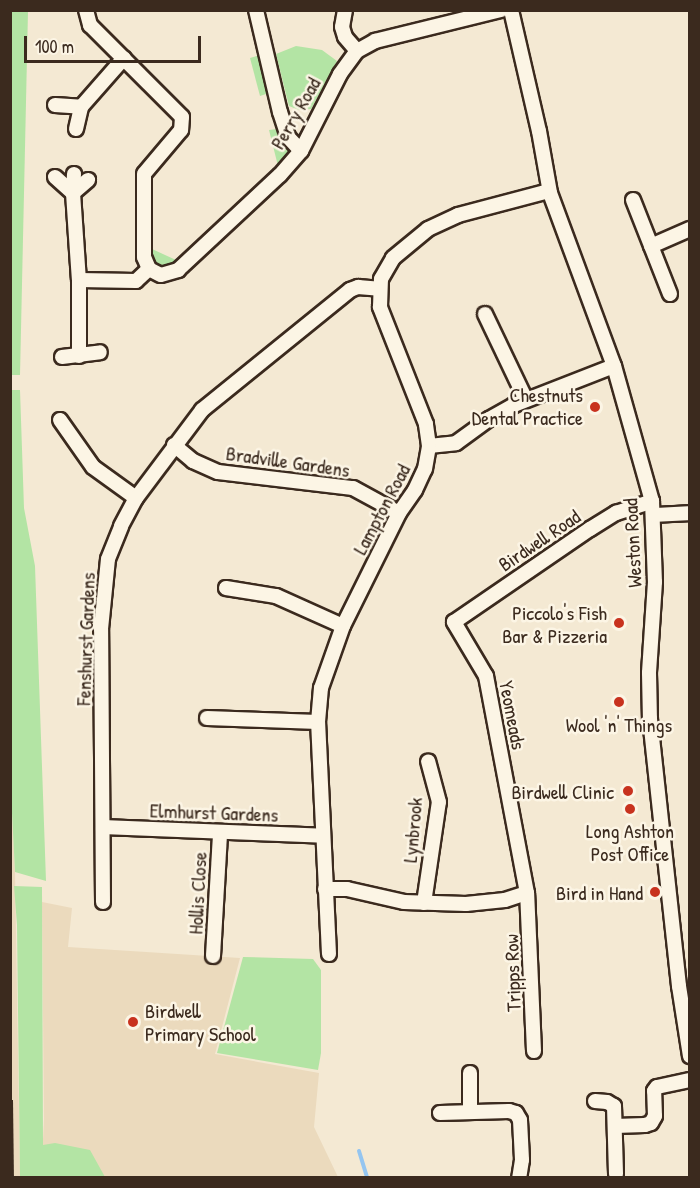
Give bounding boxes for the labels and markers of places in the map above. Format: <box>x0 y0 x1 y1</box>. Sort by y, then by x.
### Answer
place label: Chestnuts Dental Practice <box>472 383 583 430</box>
marker: Chestnuts Dental Practice <box>588 400 602 414</box>
place label: Piccolo's Fish Bar & Pizzeria <box>502 600 607 647</box>
marker: Piccolo's Fish Bar & Pizzeria <box>612 616 626 630</box>
marker: Wool 'n' Things <box>612 695 626 709</box>
place label: Wool 'n' Things <box>566 712 672 736</box>
place label: Birdwell Clinic <box>511 779 614 803</box>
marker: Birdwell Clinic <box>619 782 637 800</box>
marker: Long Ashton Post Office <box>623 802 637 816</box>
place label: Long Ashton Post Office <box>586 819 674 866</box>
place label: Bird in Hand <box>556 880 643 904</box>
marker: Bird in Hand <box>648 885 662 899</box>
place label: Birdwell Primary School <box>145 999 256 1046</box>
marker: Birdwell Primary School <box>126 1015 140 1029</box>

